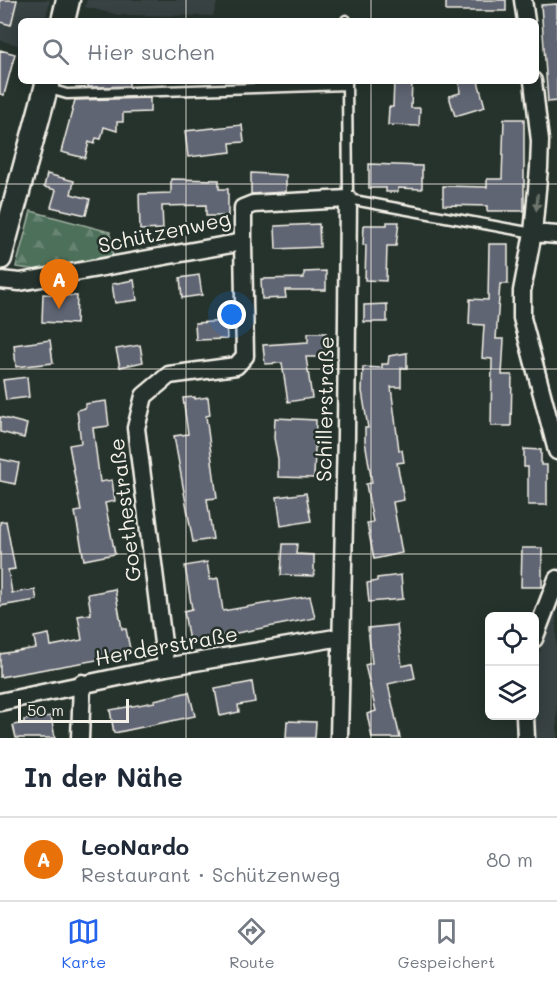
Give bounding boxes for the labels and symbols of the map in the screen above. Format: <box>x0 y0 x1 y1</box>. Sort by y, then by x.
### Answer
one-way arrow <box>532 192 542 211</box>
street label: Schützenweg <box>95 204 233 258</box>
pin: A <box>40 260 78 309</box>
your location <box>217 300 246 329</box>
street label: Schillerstraße <box>309 336 339 482</box>
street label: Goethestraße <box>102 437 146 583</box>
street label: Herderstraße <box>92 619 240 671</box>
scale bar <box>18 696 129 724</box>

